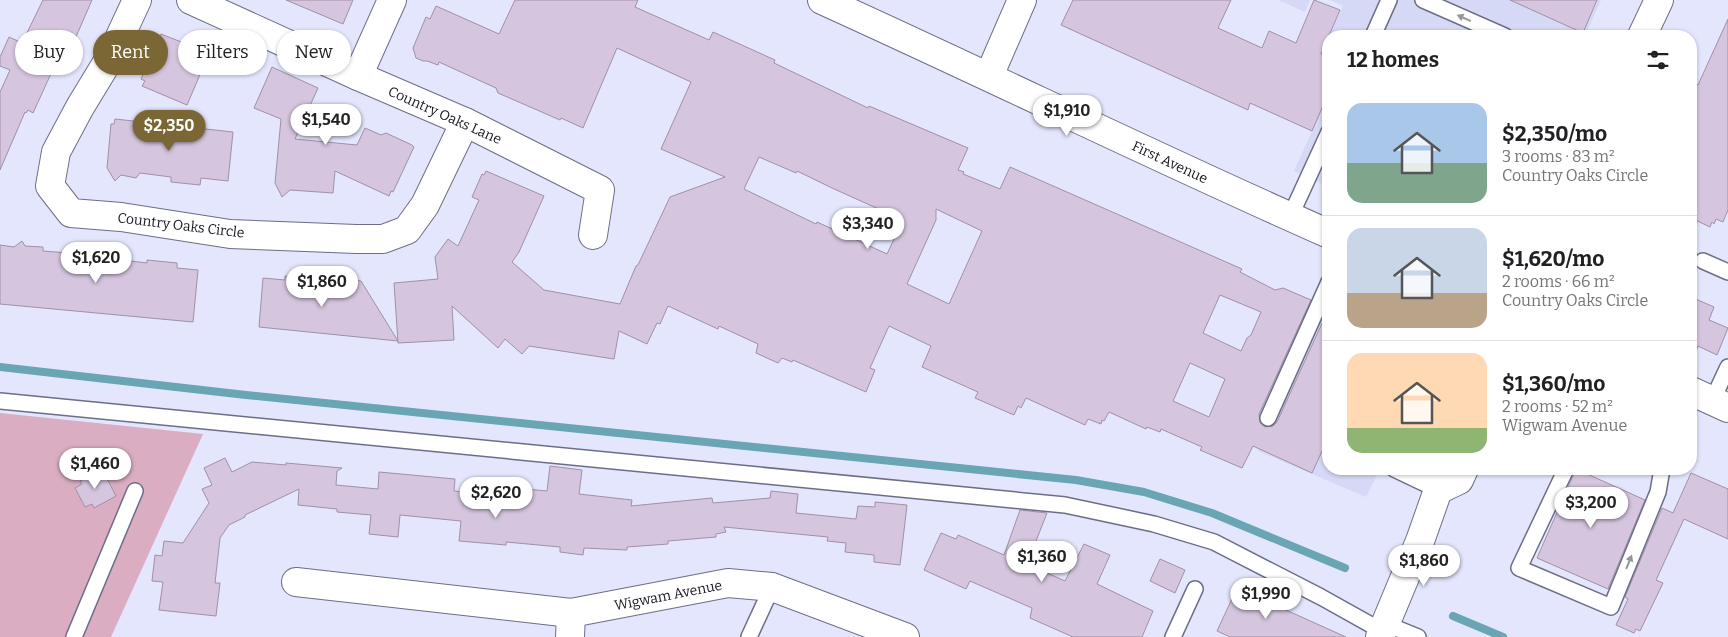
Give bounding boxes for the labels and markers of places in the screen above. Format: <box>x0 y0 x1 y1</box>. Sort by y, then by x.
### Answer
pin: $1,910 <box>1026 94 1108 137</box>
pin: $1,540 <box>285 104 367 146</box>
pin: $2,350 <box>128 110 210 152</box>
pin: $3,340 <box>827 208 909 250</box>
pin: $1,620 <box>55 242 137 284</box>
pin: $1,860 <box>281 266 363 308</box>
pin: $1,460 <box>54 448 136 490</box>
pin: $2,620 <box>455 476 537 519</box>
pin: $3,200 <box>1550 486 1632 529</box>
pin: $1,360 <box>1001 540 1083 583</box>
pin: $1,860 <box>1383 544 1465 587</box>
pin: $1,990 <box>1225 578 1307 620</box>

